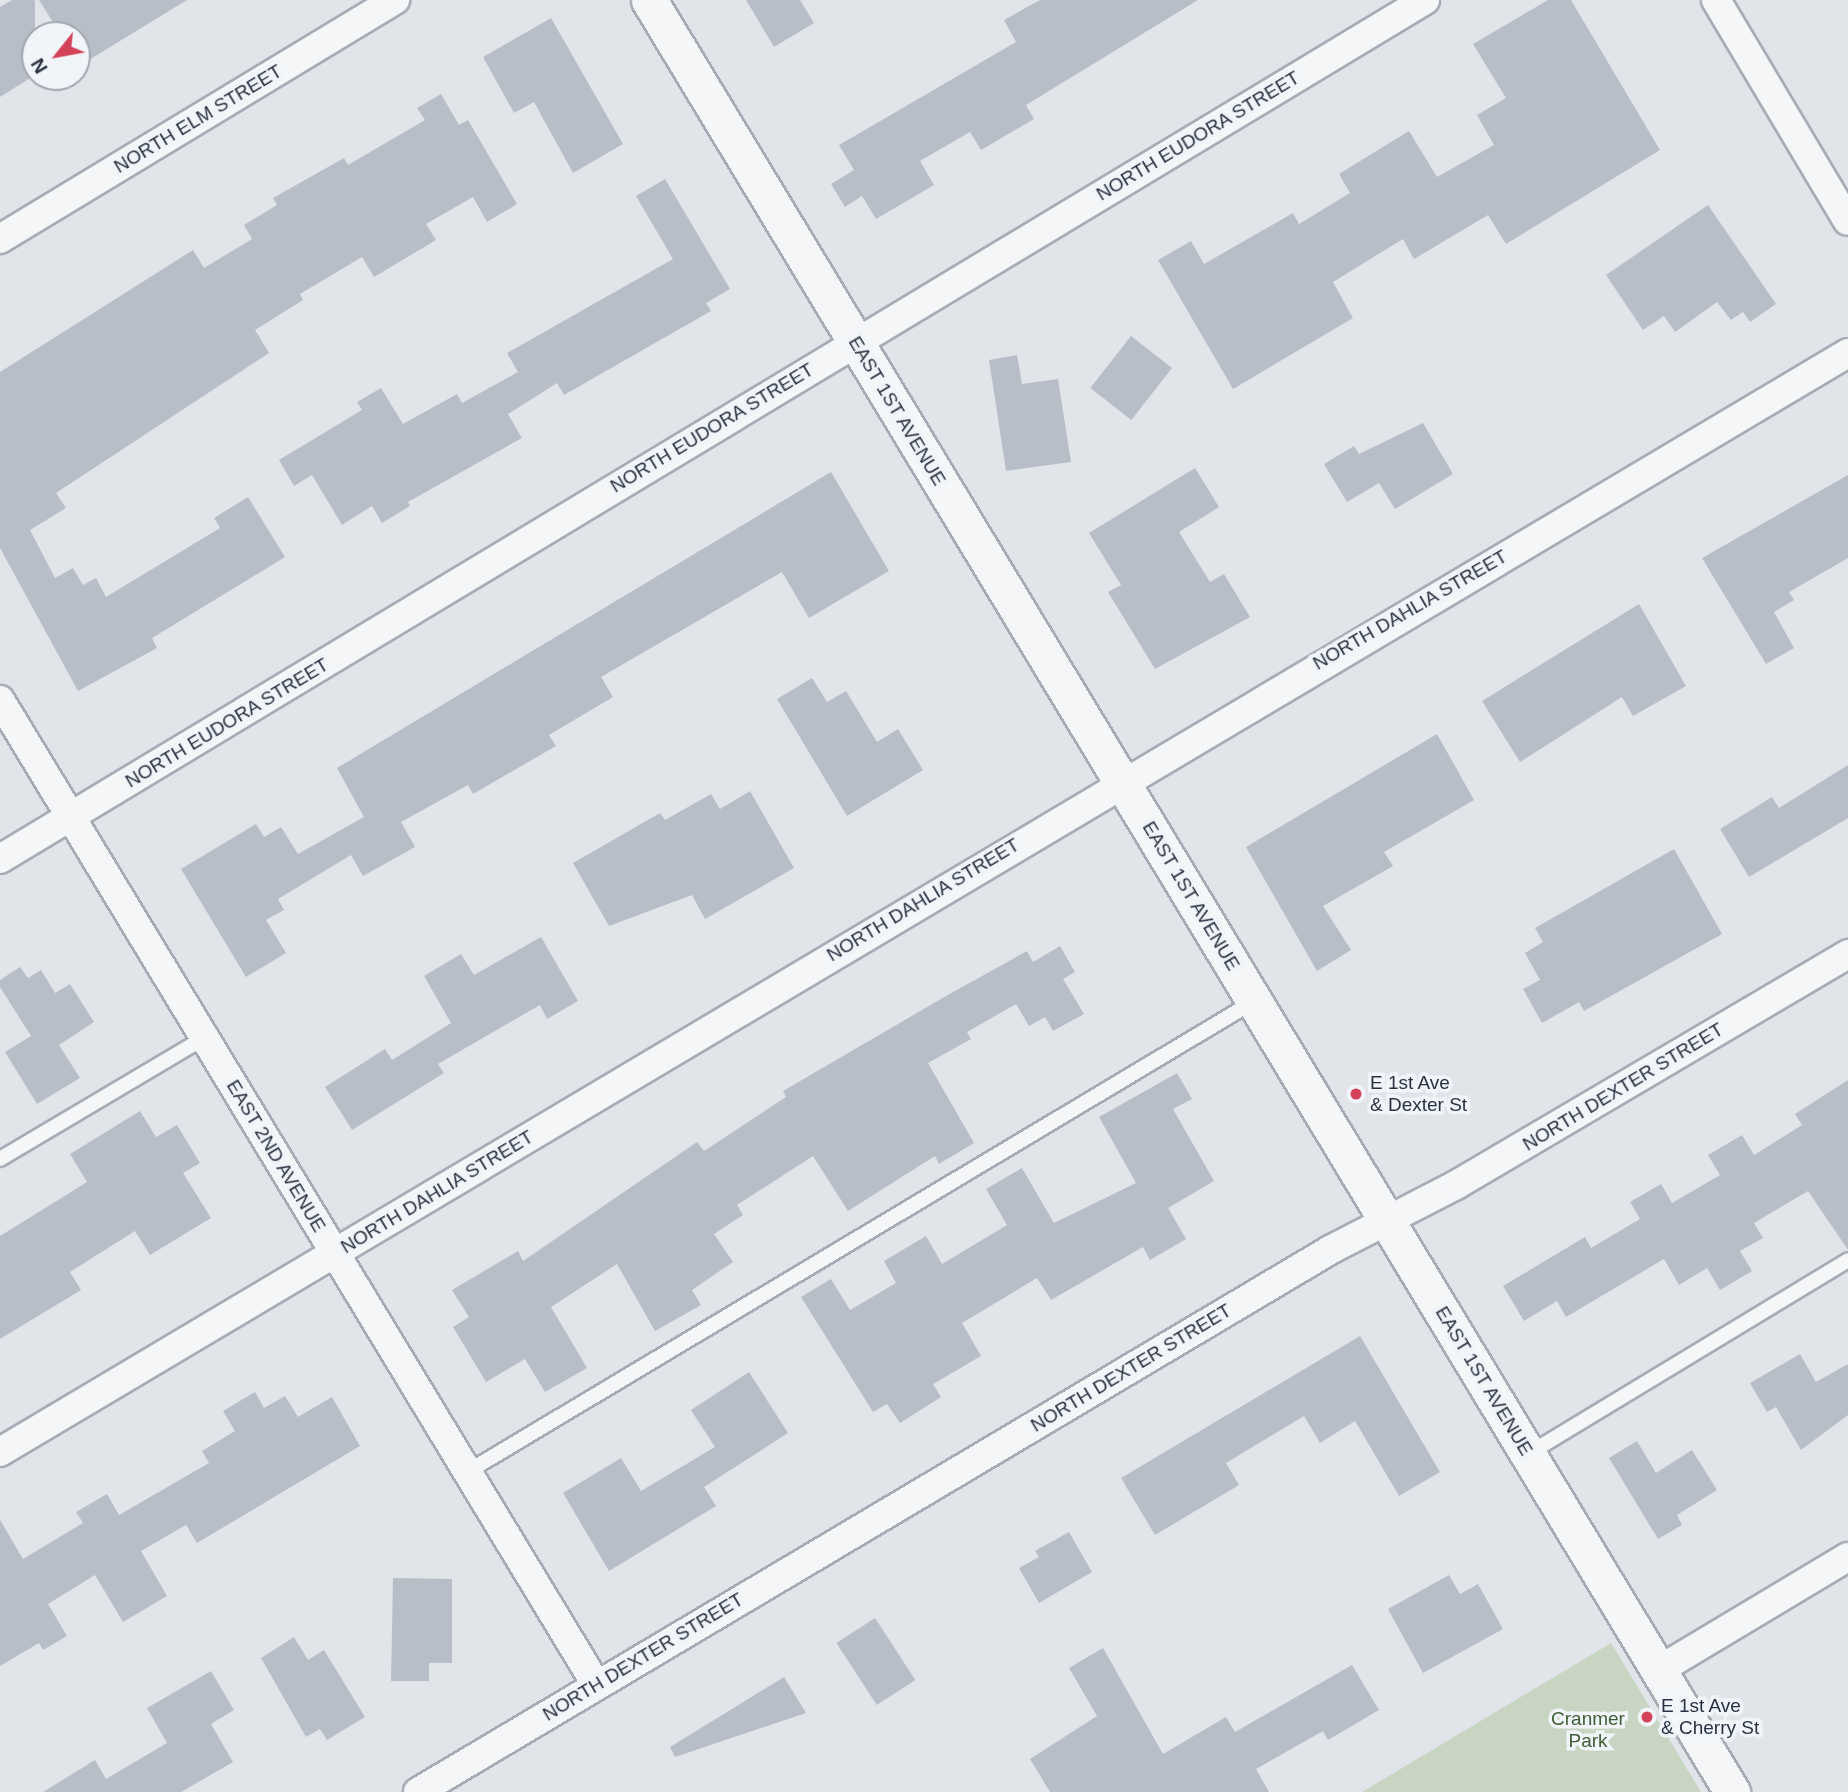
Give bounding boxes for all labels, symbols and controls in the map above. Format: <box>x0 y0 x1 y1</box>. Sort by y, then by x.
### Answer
north arrow <box>21 21 91 91</box>
text: N <box>27 55 52 77</box>
street label: NORTH ELM STREET <box>110 60 286 178</box>
street label: NORTH EUDORA STREET <box>1092 66 1304 206</box>
street label: EAST 1ST AVENUE <box>843 332 951 490</box>
street label: NORTH EUDORA STREET <box>606 358 818 498</box>
street label: NORTH DAHLIA STREET <box>1308 545 1512 675</box>
street label: NORTH EUDORA STREET <box>121 653 333 793</box>
street label: EAST 1ST AVENUE <box>1137 817 1245 975</box>
street label: NORTH DAHLIA STREET <box>822 833 1024 967</box>
street label: NORTH DEXTER STREET <box>1519 1018 1727 1156</box>
place label: E 1st Ave & Dexter St <box>1370 1072 1467 1116</box>
street label: EAST 2ND AVENUE <box>221 1075 331 1237</box>
marker: E 1st Ave & Dexter St <box>1348 1086 1364 1102</box>
street label: NORTH DAHLIA STREET <box>336 1125 538 1259</box>
street label: NORTH DEXTER STREET <box>1027 1299 1235 1437</box>
street label: EAST 1ST AVENUE <box>1430 1302 1538 1460</box>
street label: NORTH DEXTER STREET <box>539 1588 747 1726</box>
place label: E 1st Ave & Cherry St <box>1661 1695 1759 1739</box>
park label: Cranmer Park <box>1551 1708 1625 1752</box>
marker: E 1st Ave & Cherry St <box>1639 1709 1655 1725</box>

